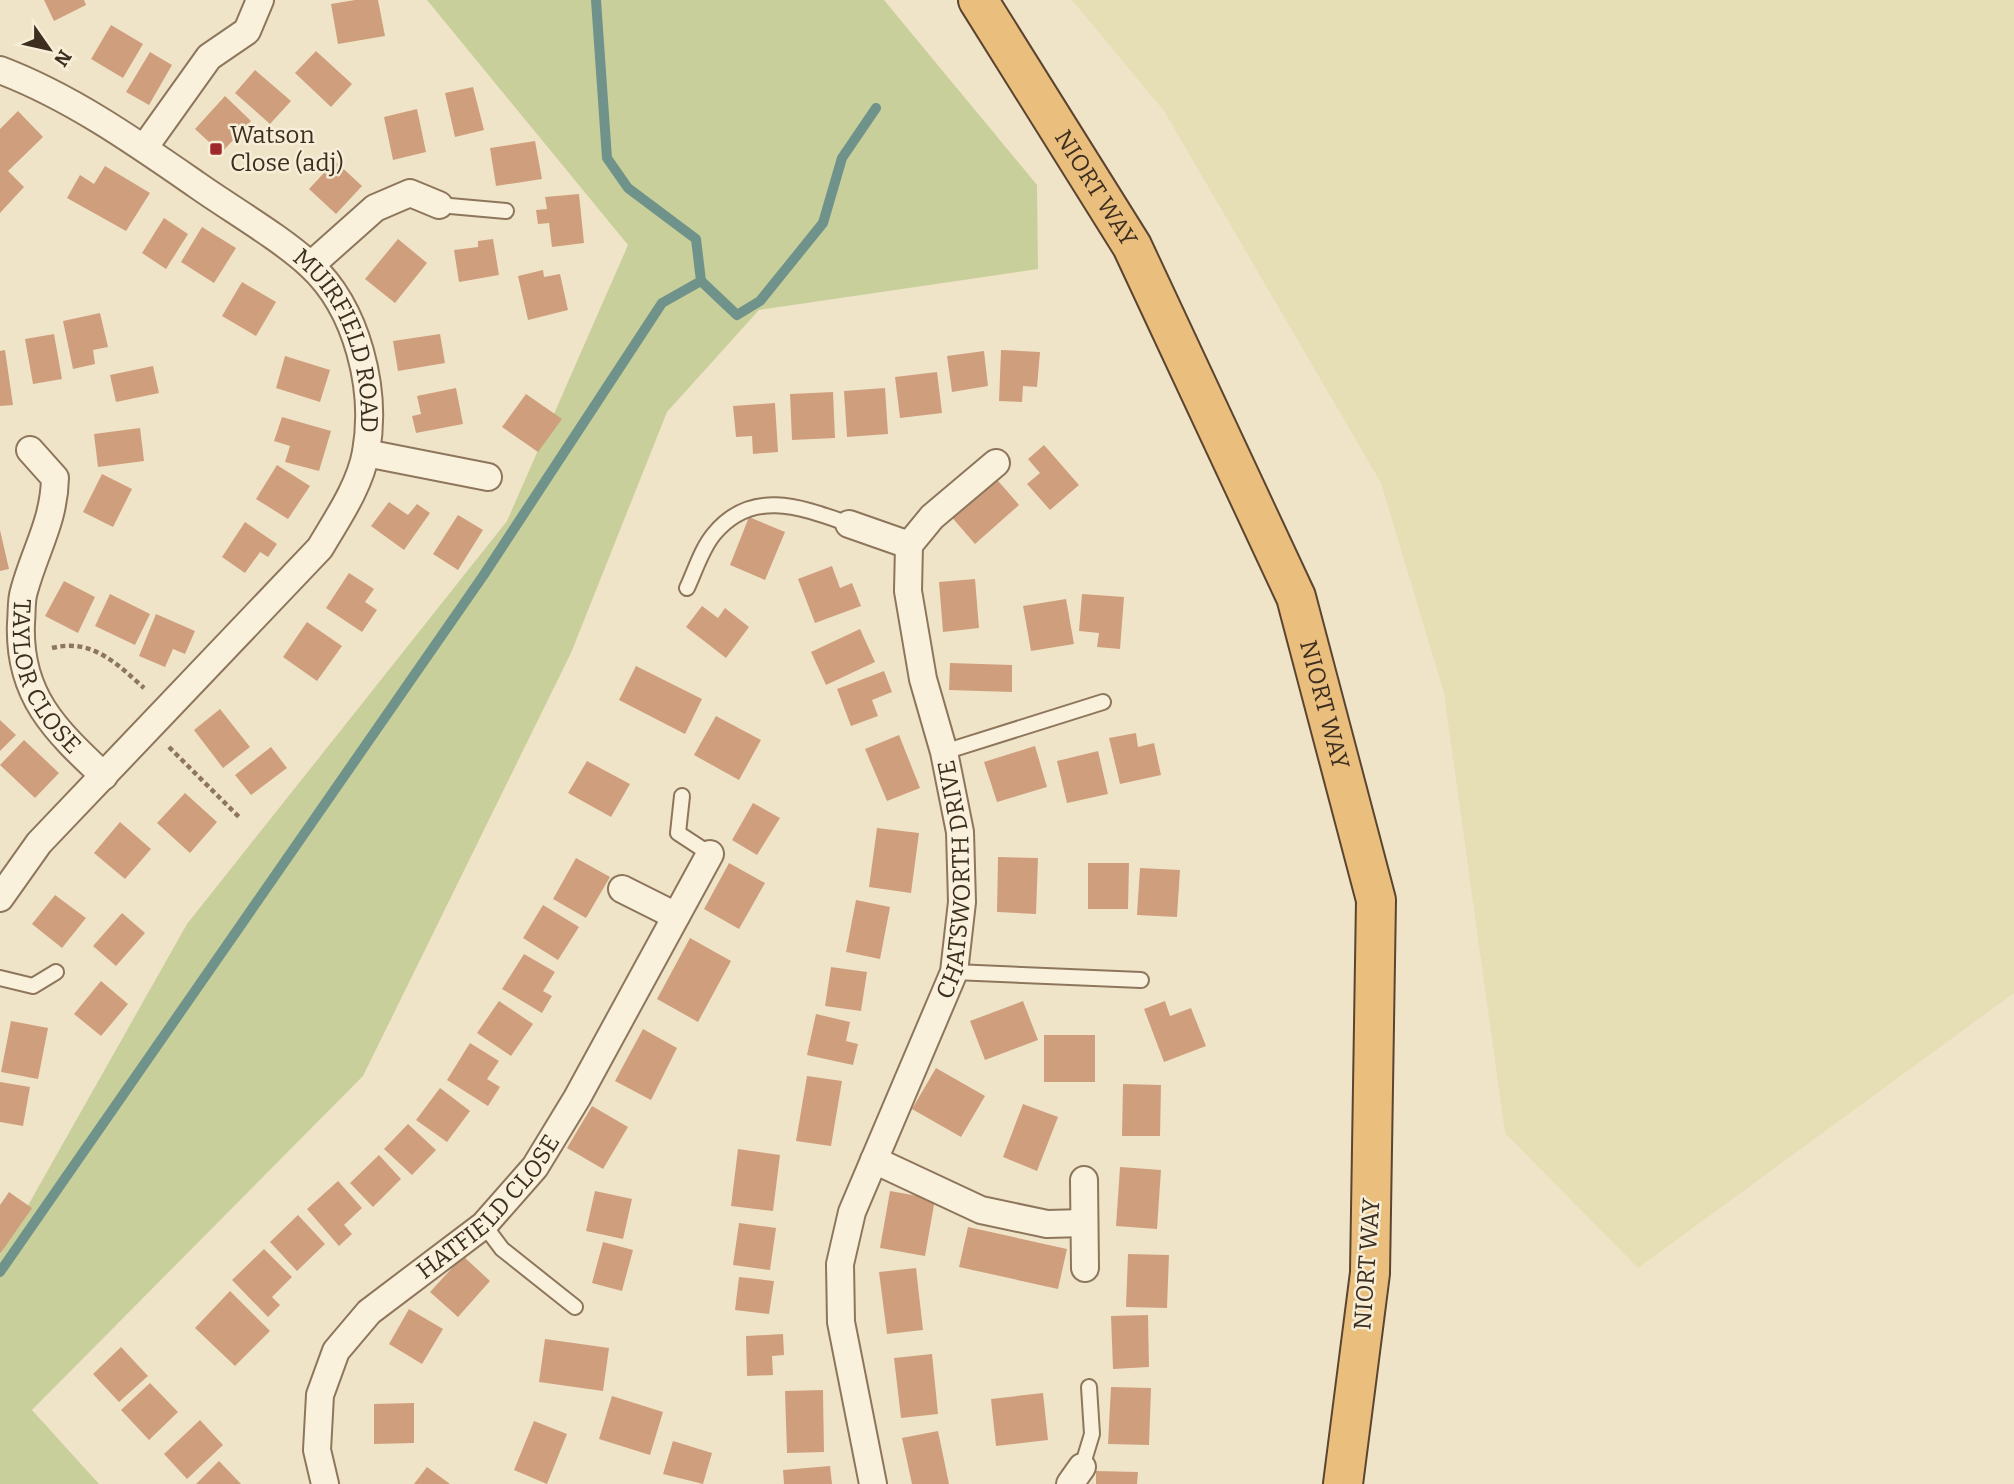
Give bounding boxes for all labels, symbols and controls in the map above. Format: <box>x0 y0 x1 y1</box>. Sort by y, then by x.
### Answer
north arrow <box>14 14 84 84</box>
text: N <box>49 46 76 71</box>
place label: Watson Close (adj) <box>230 121 344 177</box>
street label: NIORT WAY <box>1049 125 1143 252</box>
marker: Watson Close (adj) <box>208 141 224 157</box>
street label: MUIRFIELD ROAD <box>288 243 383 433</box>
street label: TAYLOR CLOSE <box>7 598 87 759</box>
street label: NIORT WAY <box>1294 637 1355 773</box>
street label: CHATSWORTH DRIVE <box>930 758 976 1003</box>
street label: HATFIELD CLOSE <box>411 1130 565 1285</box>
street label: NIORT WAY <box>1348 1197 1386 1331</box>

